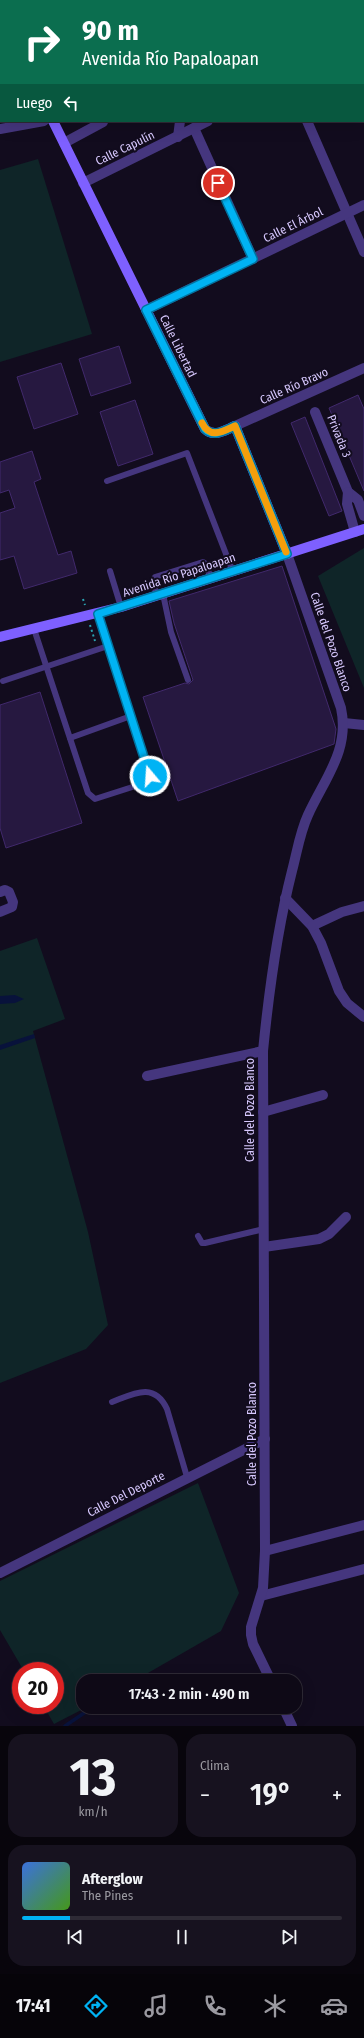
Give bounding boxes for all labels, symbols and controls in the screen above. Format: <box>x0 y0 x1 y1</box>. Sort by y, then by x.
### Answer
text: 90 m <box>82 14 139 47</box>
icon: right <box>16 16 68 68</box>
text: Avenida Río Papaloapan <box>82 48 259 70</box>
icon: left <box>60 92 82 114</box>
text: Luego <box>16 94 52 112</box>
street label: Calle Capulín <box>93 128 157 168</box>
pin <box>201 166 235 200</box>
icon: arrive <box>207 172 229 194</box>
street label: Calle El Árbol <box>260 204 325 245</box>
street label: Calle Libertad <box>157 312 199 380</box>
street label: Calle Río Bravo <box>258 365 330 407</box>
street label: Privada 3 <box>324 413 354 459</box>
street label: Avenida Río Papaloapan <box>121 550 237 600</box>
street label: Calle del Pozo Blanco <box>307 590 355 694</box>
position arrow <box>129 755 171 797</box>
street label: Calle del Pozo Blanco <box>243 1058 257 1162</box>
street label: Calle del Pozo Blanco <box>245 1382 259 1486</box>
street label: Calle Del Deporte <box>85 1468 167 1520</box>
speed limit sign: 20 <box>12 1662 64 1714</box>
text: 17:43 · 2 min · 490 m <box>128 1685 250 1703</box>
text: 13 <box>70 1746 116 1809</box>
text: Clima <box>200 1758 230 1773</box>
text: 19° <box>250 1777 292 1813</box>
text: − <box>200 1782 210 1809</box>
text: + <box>332 1782 342 1809</box>
text: km/h <box>79 1804 108 1819</box>
text: Afterglow <box>82 1870 143 1888</box>
text: The Pines <box>82 1888 133 1903</box>
icon: previous <box>64 1926 86 1948</box>
icon: pause <box>171 1926 193 1948</box>
icon: next <box>278 1926 300 1948</box>
icon: directions <box>82 1992 110 2020</box>
icon: music <box>142 1992 170 2020</box>
icon: phone <box>201 1992 229 2020</box>
icon: climate <box>261 1992 289 2020</box>
icon: car <box>320 1992 348 2020</box>
text: 17:41 <box>16 1995 51 2017</box>

